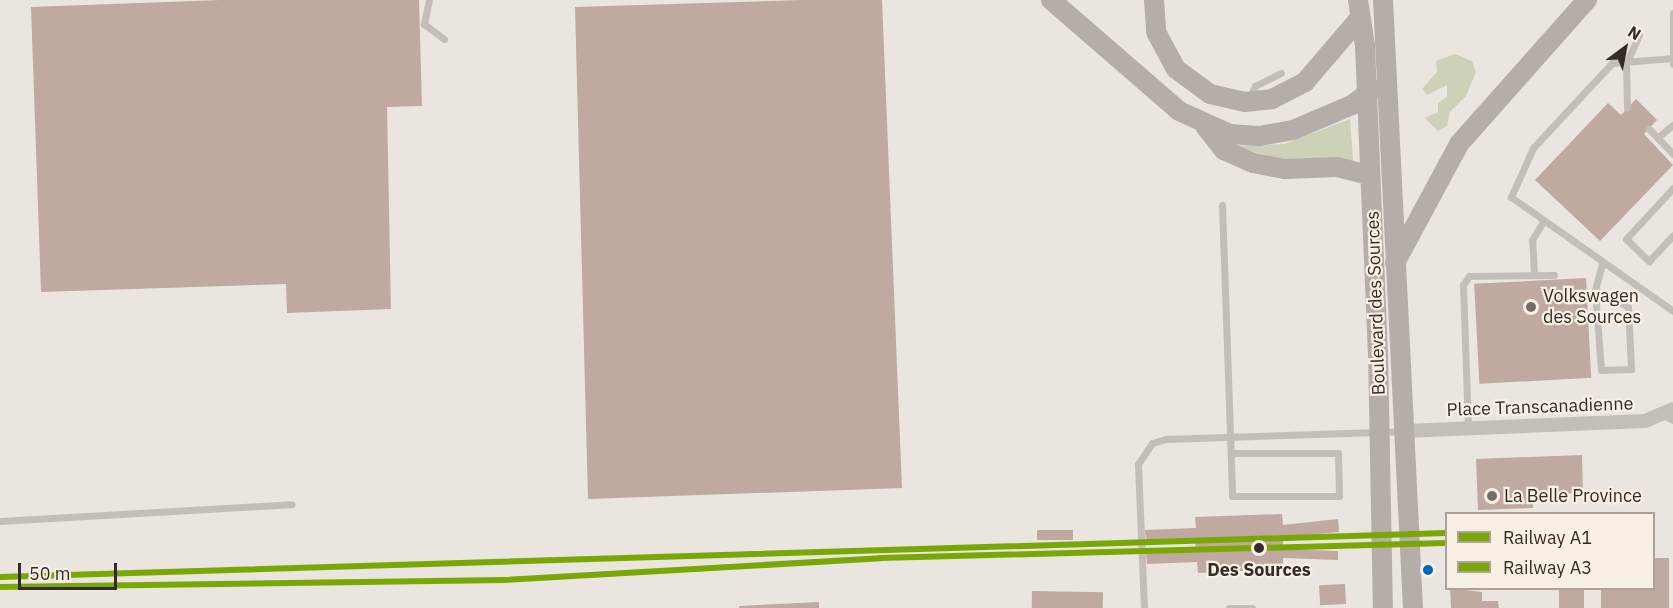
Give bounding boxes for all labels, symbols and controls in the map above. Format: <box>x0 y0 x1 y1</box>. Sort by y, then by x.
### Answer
north arrow <box>1595 18 1655 78</box>
text: N <box>1624 21 1645 44</box>
street label: Boulevard des Sources <box>1362 210 1390 396</box>
place label: Volkswagen des Sources <box>1543 286 1641 328</box>
marker: Volkswagen des Sources <box>1524 300 1538 314</box>
street label: Place Transcanadienne <box>1446 393 1634 421</box>
place label: La Belle Province <box>1504 485 1642 507</box>
marker: La Belle Province <box>1485 489 1499 503</box>
legend <box>1445 512 1655 590</box>
text: Railway A1 <box>1503 526 1592 549</box>
marker: Des Sources <box>1250 539 1268 557</box>
scale bar <box>21 551 120 589</box>
text: Railway A3 <box>1503 556 1592 579</box>
place label: Des Sources <box>1207 559 1311 581</box>
text: 50 m <box>29 562 71 585</box>
unlabelled marker <box>1422 564 1434 576</box>

